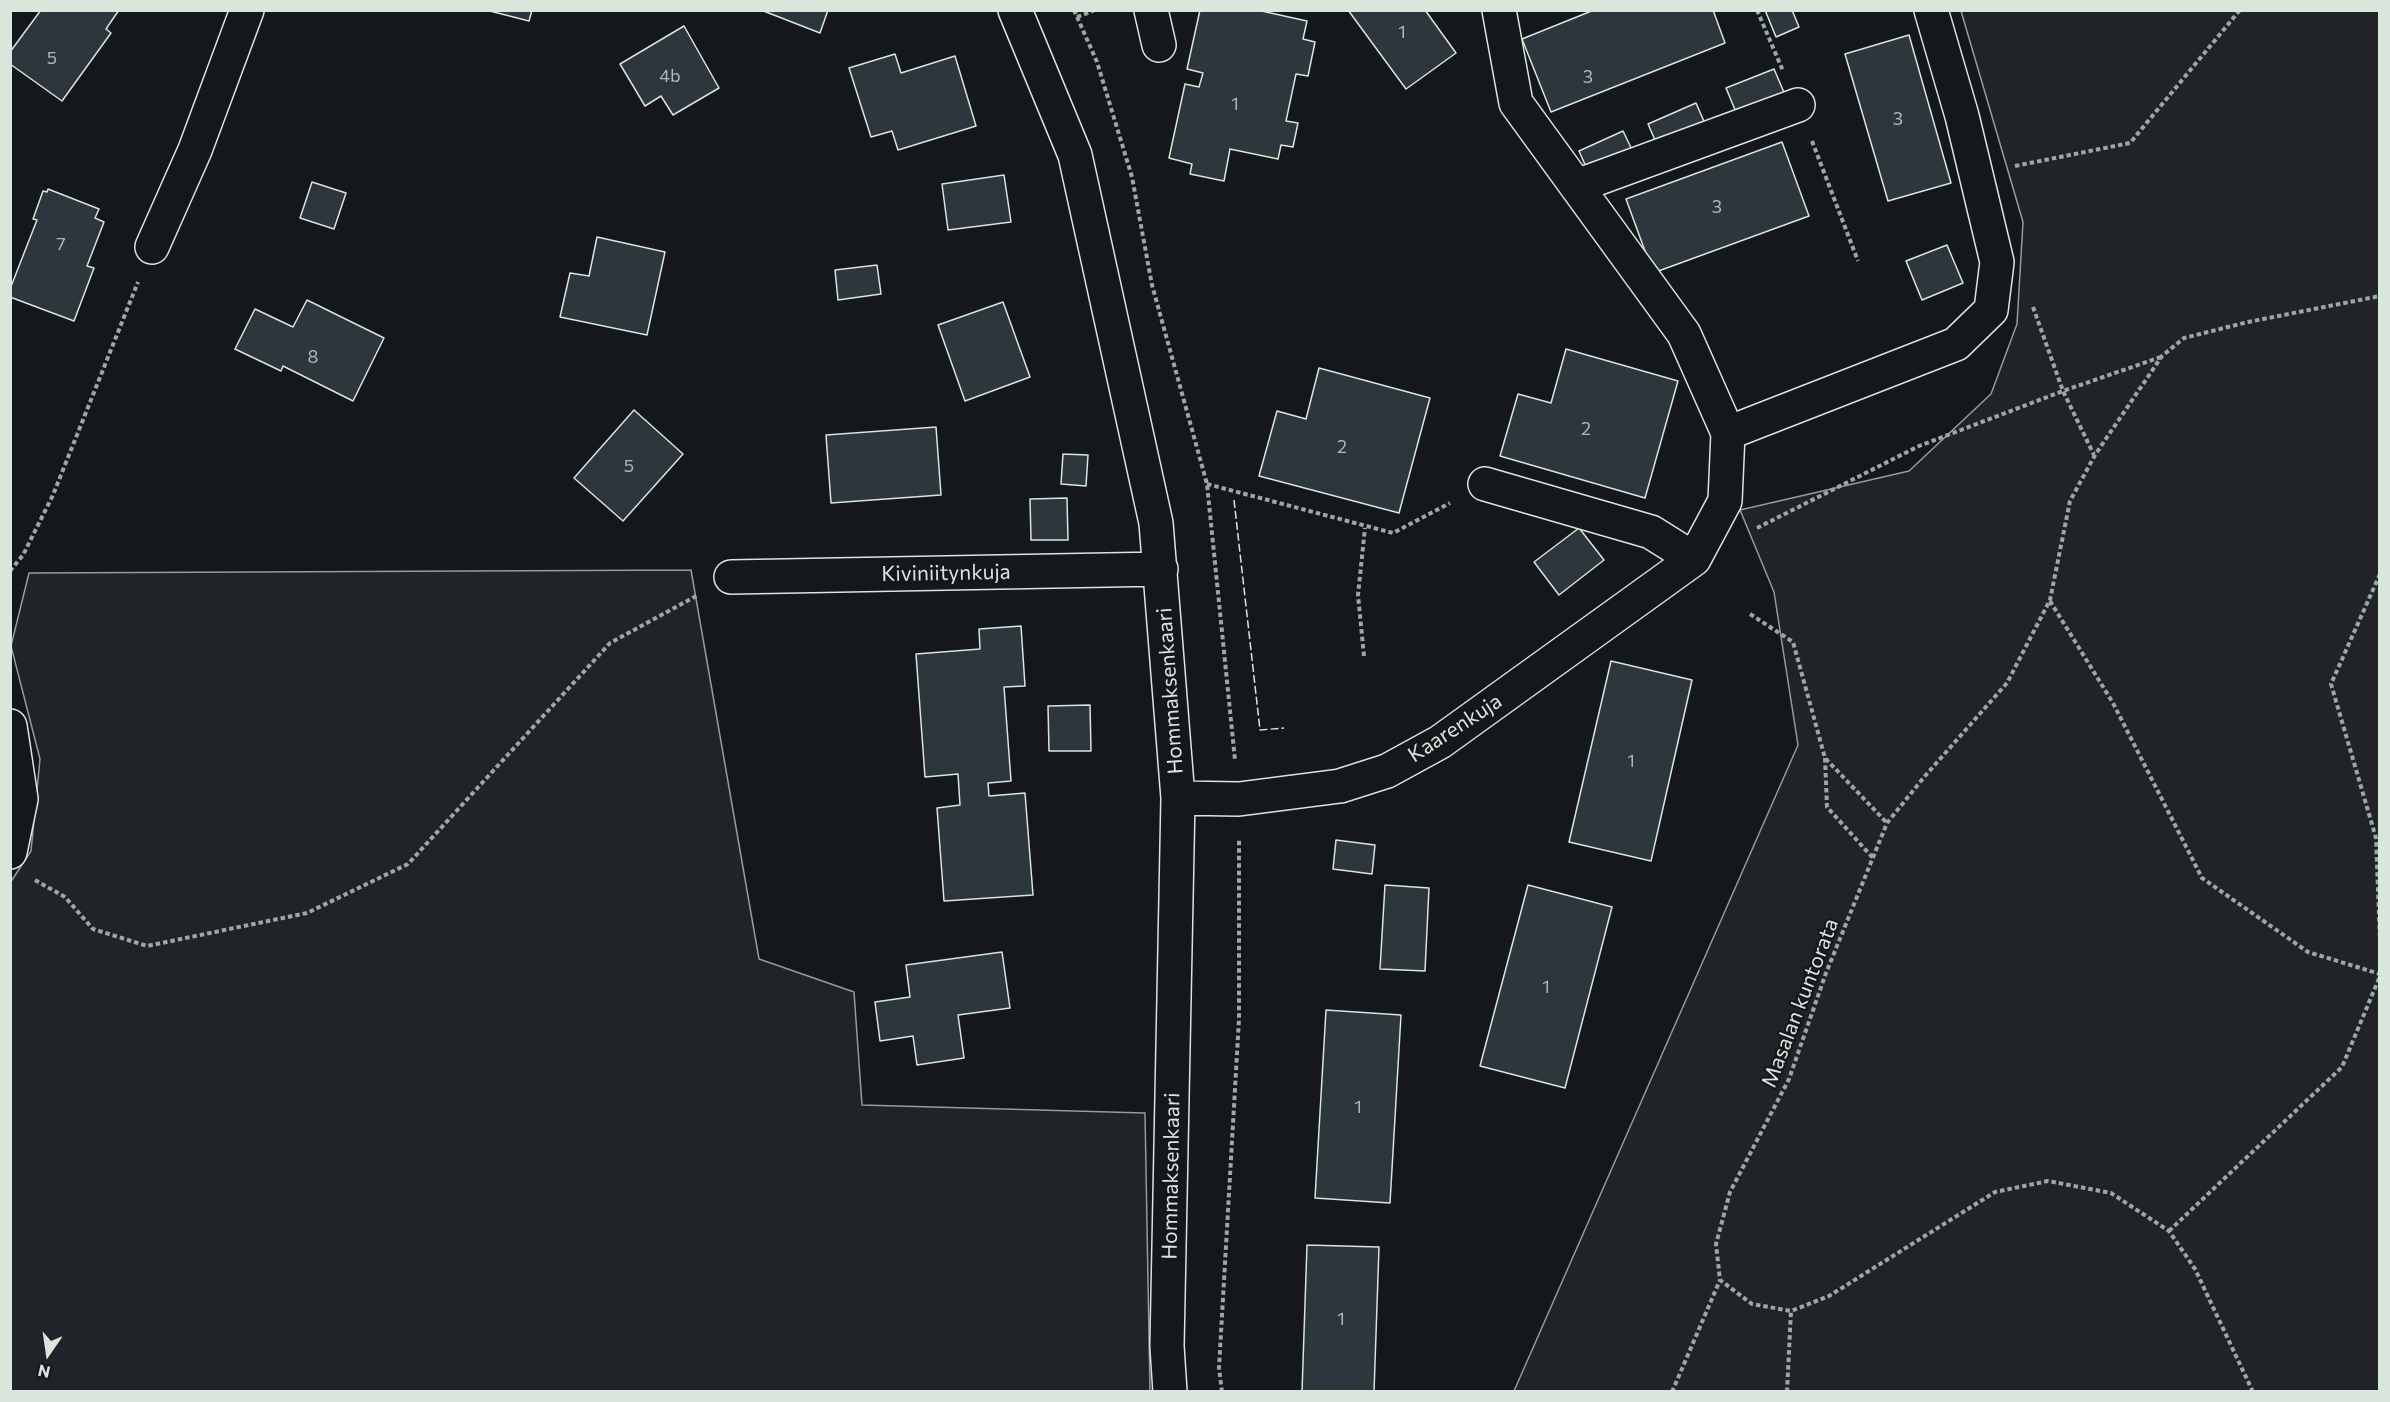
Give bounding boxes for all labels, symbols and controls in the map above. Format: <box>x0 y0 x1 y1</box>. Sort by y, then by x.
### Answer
house number: 1 <box>1398 21 1406 43</box>
house number: 5 <box>47 47 57 69</box>
house number: 4b <box>659 65 681 87</box>
house number: 3 <box>1583 66 1593 88</box>
house number: 1 <box>1231 93 1239 115</box>
house number: 3 <box>1893 108 1903 130</box>
house number: 3 <box>1712 196 1722 218</box>
house number: 7 <box>56 233 66 255</box>
house number: 8 <box>308 346 318 368</box>
house number: 2 <box>1581 418 1591 440</box>
house number: 2 <box>1337 436 1347 458</box>
house number: 5 <box>624 455 634 477</box>
street label: Kiviniitynkuja <box>881 559 1011 587</box>
street label: Hommaksenkaari <box>1152 607 1188 775</box>
street label: Kaarenkuja <box>1403 688 1507 768</box>
house number: 1 <box>1627 750 1635 772</box>
street label: Masalan kuntorata <box>1756 915 1844 1091</box>
house number: 1 <box>1542 976 1550 998</box>
street label: Hommaksenkaari <box>1157 1092 1185 1260</box>
house number: 1 <box>1354 1096 1362 1118</box>
house number: 1 <box>1337 1308 1345 1330</box>
north arrow <box>18 1324 78 1384</box>
text: N <box>36 1361 52 1383</box>

